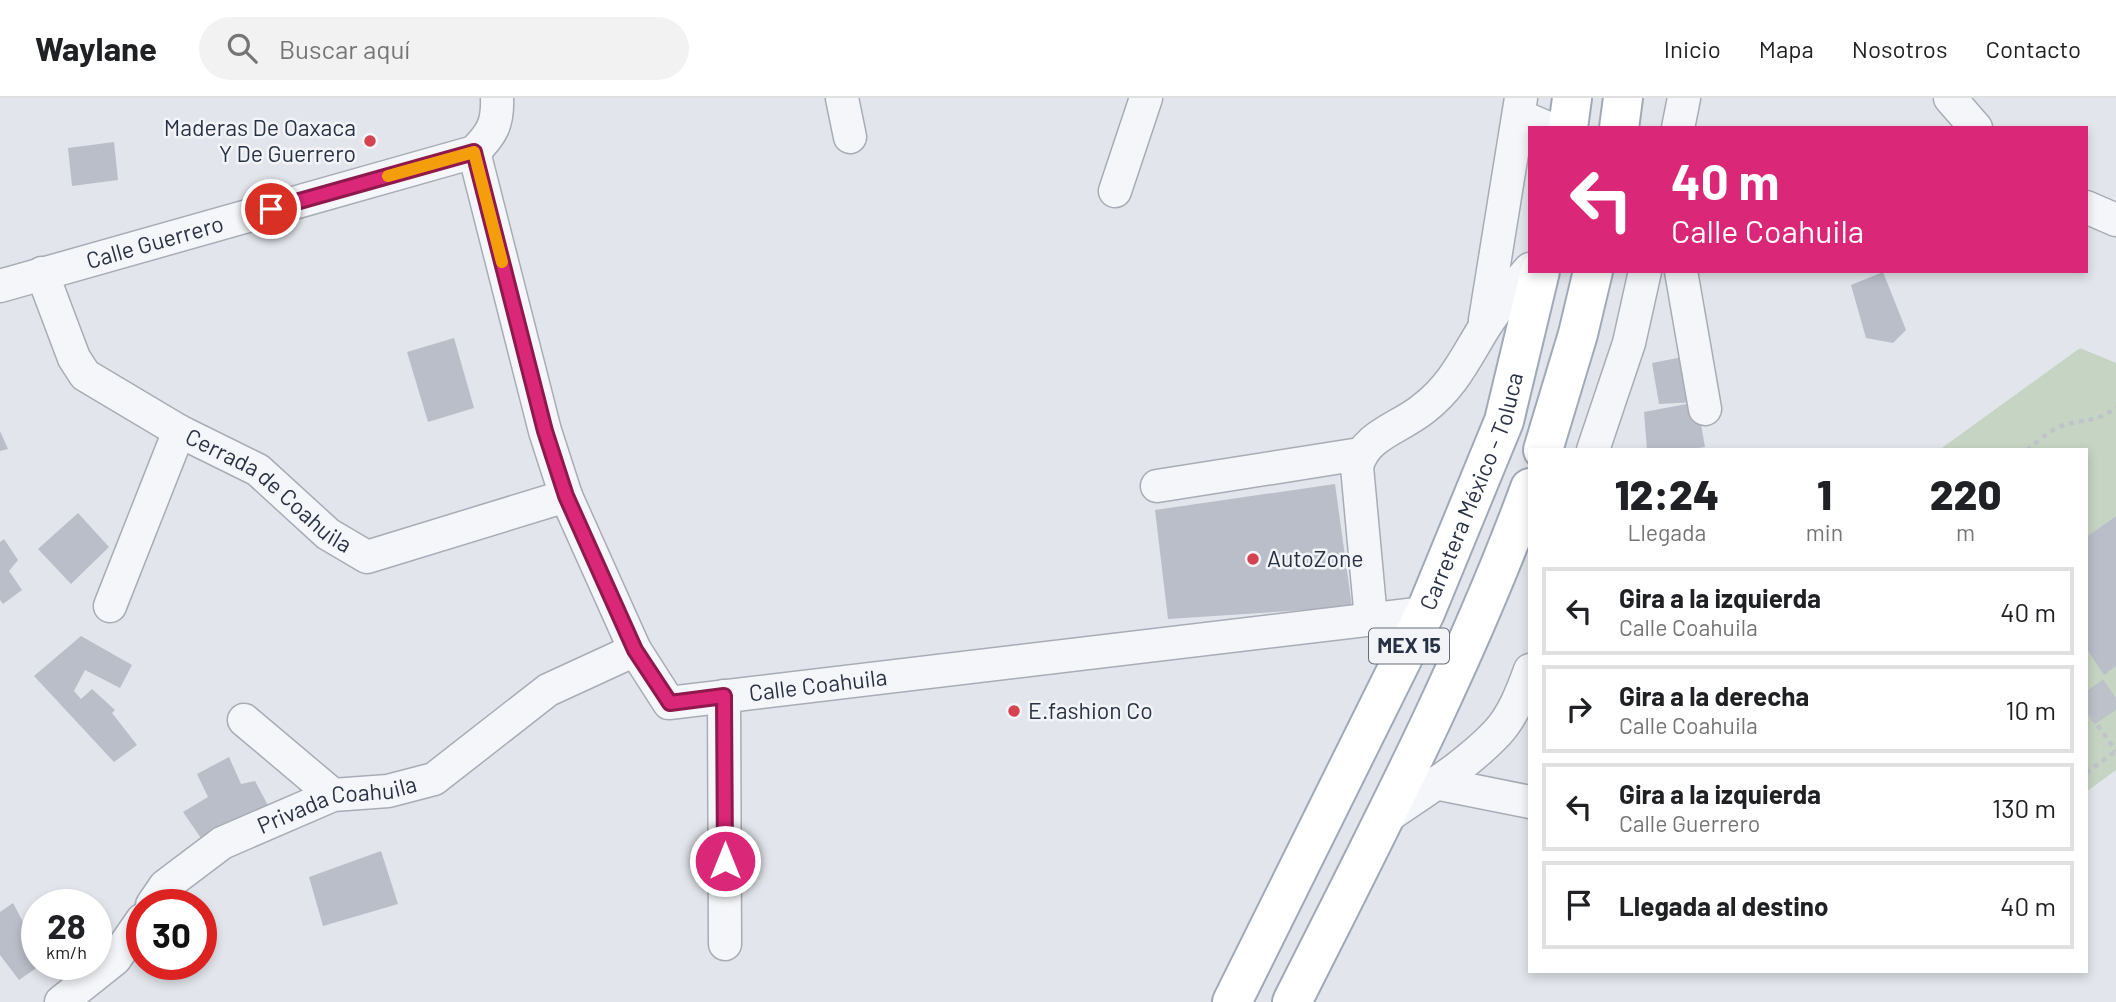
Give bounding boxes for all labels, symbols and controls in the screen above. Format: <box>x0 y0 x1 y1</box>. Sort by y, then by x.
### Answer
search box <box>199 17 689 80</box>
text: Waylane <box>35 28 157 68</box>
icon: search <box>223 29 261 67</box>
text: Buscar aquí <box>279 33 410 64</box>
text: Inicio <box>1664 34 1721 63</box>
text: Mapa <box>1759 34 1814 63</box>
text: Nosotros <box>1852 34 1948 63</box>
text: Contacto <box>1986 34 2081 63</box>
place label: Maderas De Oaxaca Y De Guerrero <box>164 113 356 167</box>
marker: Maderas De Oaxaca Y De Guerrero <box>362 133 378 149</box>
text: 40 m <box>1671 151 1779 210</box>
icon: left <box>1556 154 1647 245</box>
pin <box>241 179 301 239</box>
icon: arrive <box>252 190 290 228</box>
street label: Calle Guerrero <box>83 209 227 274</box>
text: Calle Coahuila <box>1671 211 1864 249</box>
street label: Carretera México - Toluca <box>1413 369 1528 614</box>
street label: Cerrada de Coahuila <box>181 422 357 558</box>
text: 12:24 <box>1615 468 1719 518</box>
text: 1 <box>1817 468 1832 518</box>
text: 220 <box>1930 468 2001 518</box>
text: Llegada <box>1627 518 1706 546</box>
text: min <box>1806 518 1843 546</box>
text: m <box>1956 518 1975 546</box>
place label: AutoZone <box>1267 544 1364 572</box>
marker: AutoZone <box>1245 551 1261 567</box>
text: Gira a la izquierda <box>1619 582 1821 613</box>
icon: left <box>1560 592 1598 630</box>
text: 40 m <box>2000 596 2056 627</box>
text: Calle Coahuila <box>1619 613 1758 641</box>
road number: MEX 15 <box>1369 628 1449 664</box>
street label: Calle Coahuila <box>747 662 889 706</box>
text: Gira a la derecha <box>1619 680 1809 711</box>
icon: right <box>1560 690 1598 728</box>
text: 10 m <box>2006 694 2056 725</box>
place label: E.fashion Co <box>1028 696 1153 724</box>
marker: E.fashion Co <box>1006 703 1022 719</box>
text: Calle Coahuila <box>1619 711 1758 739</box>
street label: Privada Coahuila <box>253 769 419 839</box>
text: Gira a la izquierda <box>1619 778 1821 809</box>
icon: left <box>1560 788 1598 826</box>
text: 130 m <box>1992 792 2056 823</box>
text: Calle Guerrero <box>1619 809 1760 837</box>
position arrow <box>688 824 762 898</box>
icon: arrive <box>1560 886 1598 924</box>
speed limit sign: 30 <box>126 889 217 980</box>
text: Llegada al destino <box>1619 890 1828 921</box>
text: 40 m <box>2000 890 2056 921</box>
text: 28 <box>47 904 86 946</box>
text: km/h <box>46 941 87 963</box>

